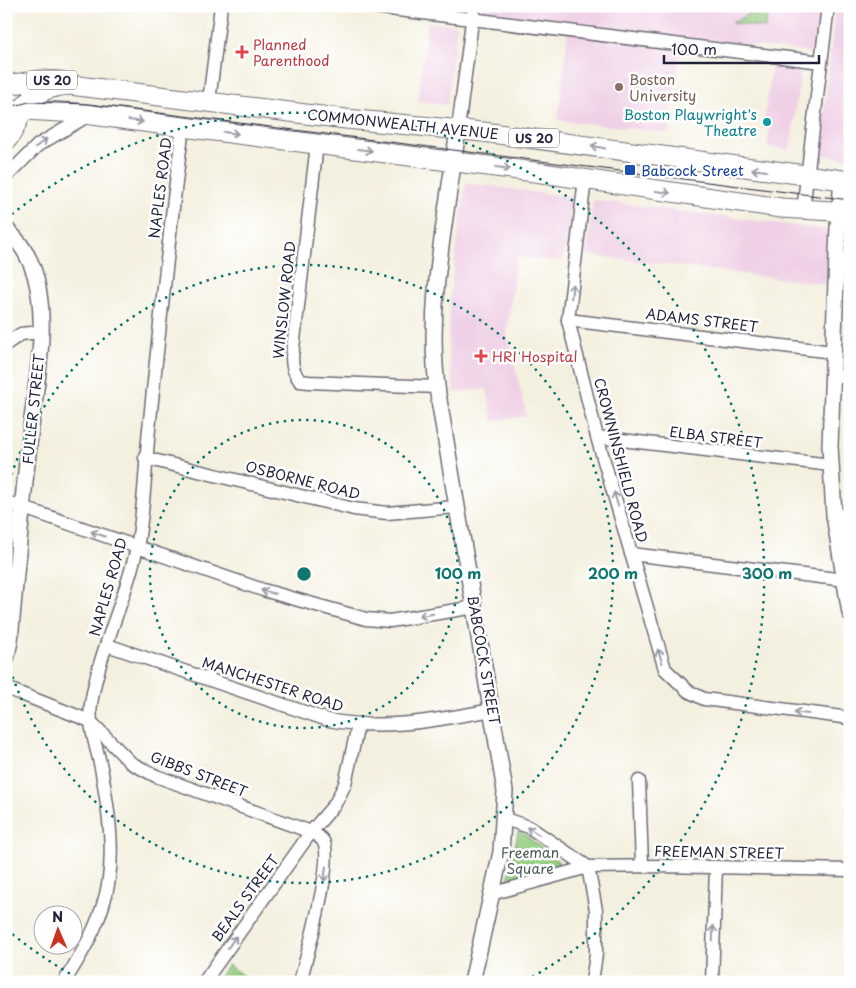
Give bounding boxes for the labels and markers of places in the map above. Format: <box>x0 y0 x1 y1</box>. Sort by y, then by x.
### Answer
place label: Planned Parenthood <box>253 34 329 71</box>
marker: Planned Parenthood <box>235 45 249 59</box>
place label: Boston University <box>629 69 696 106</box>
marker: Boston University <box>613 81 625 93</box>
place label: Boston Playwright's Theatre <box>624 104 757 141</box>
marker: Boston Playwright's Theatre <box>761 116 773 128</box>
place label: Babcock Street <box>641 160 744 181</box>
marker: Babcock Street <box>623 163 637 177</box>
place label: HRI Hospital <box>492 346 578 367</box>
marker: HRI Hospital <box>474 349 488 363</box>
centre of rings <box>295 565 313 583</box>

